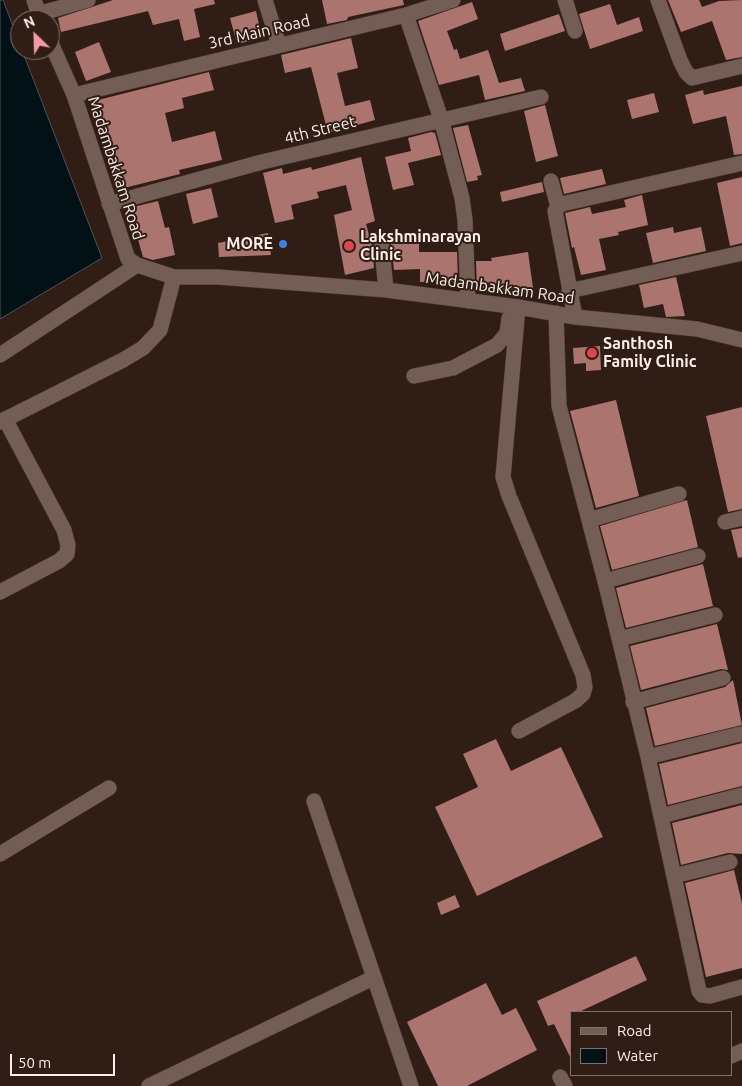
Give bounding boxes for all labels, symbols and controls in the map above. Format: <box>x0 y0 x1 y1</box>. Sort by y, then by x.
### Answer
north arrow <box>10 10 60 60</box>
street label: 3rd Main Road <box>206 11 312 53</box>
text: N <box>21 13 37 32</box>
street label: Madambakkam Road <box>84 94 148 242</box>
street label: 4th Street <box>282 112 358 148</box>
place label: Lakshminarayan Clinic <box>360 227 481 265</box>
place label: MORE <box>226 234 273 254</box>
marker: MORE <box>277 238 289 250</box>
marker: Lakshminarayan Clinic <box>342 239 356 253</box>
street label: Madambakkam Road <box>424 268 576 308</box>
place label: Santhosh Family Clinic <box>603 334 697 372</box>
marker: Santhosh Family Clinic <box>585 346 599 360</box>
legend <box>570 1011 732 1076</box>
text: Road <box>617 1022 652 1039</box>
scale bar <box>12 1044 118 1076</box>
text: Water <box>617 1047 658 1064</box>
text: 50 m <box>18 1054 51 1071</box>

